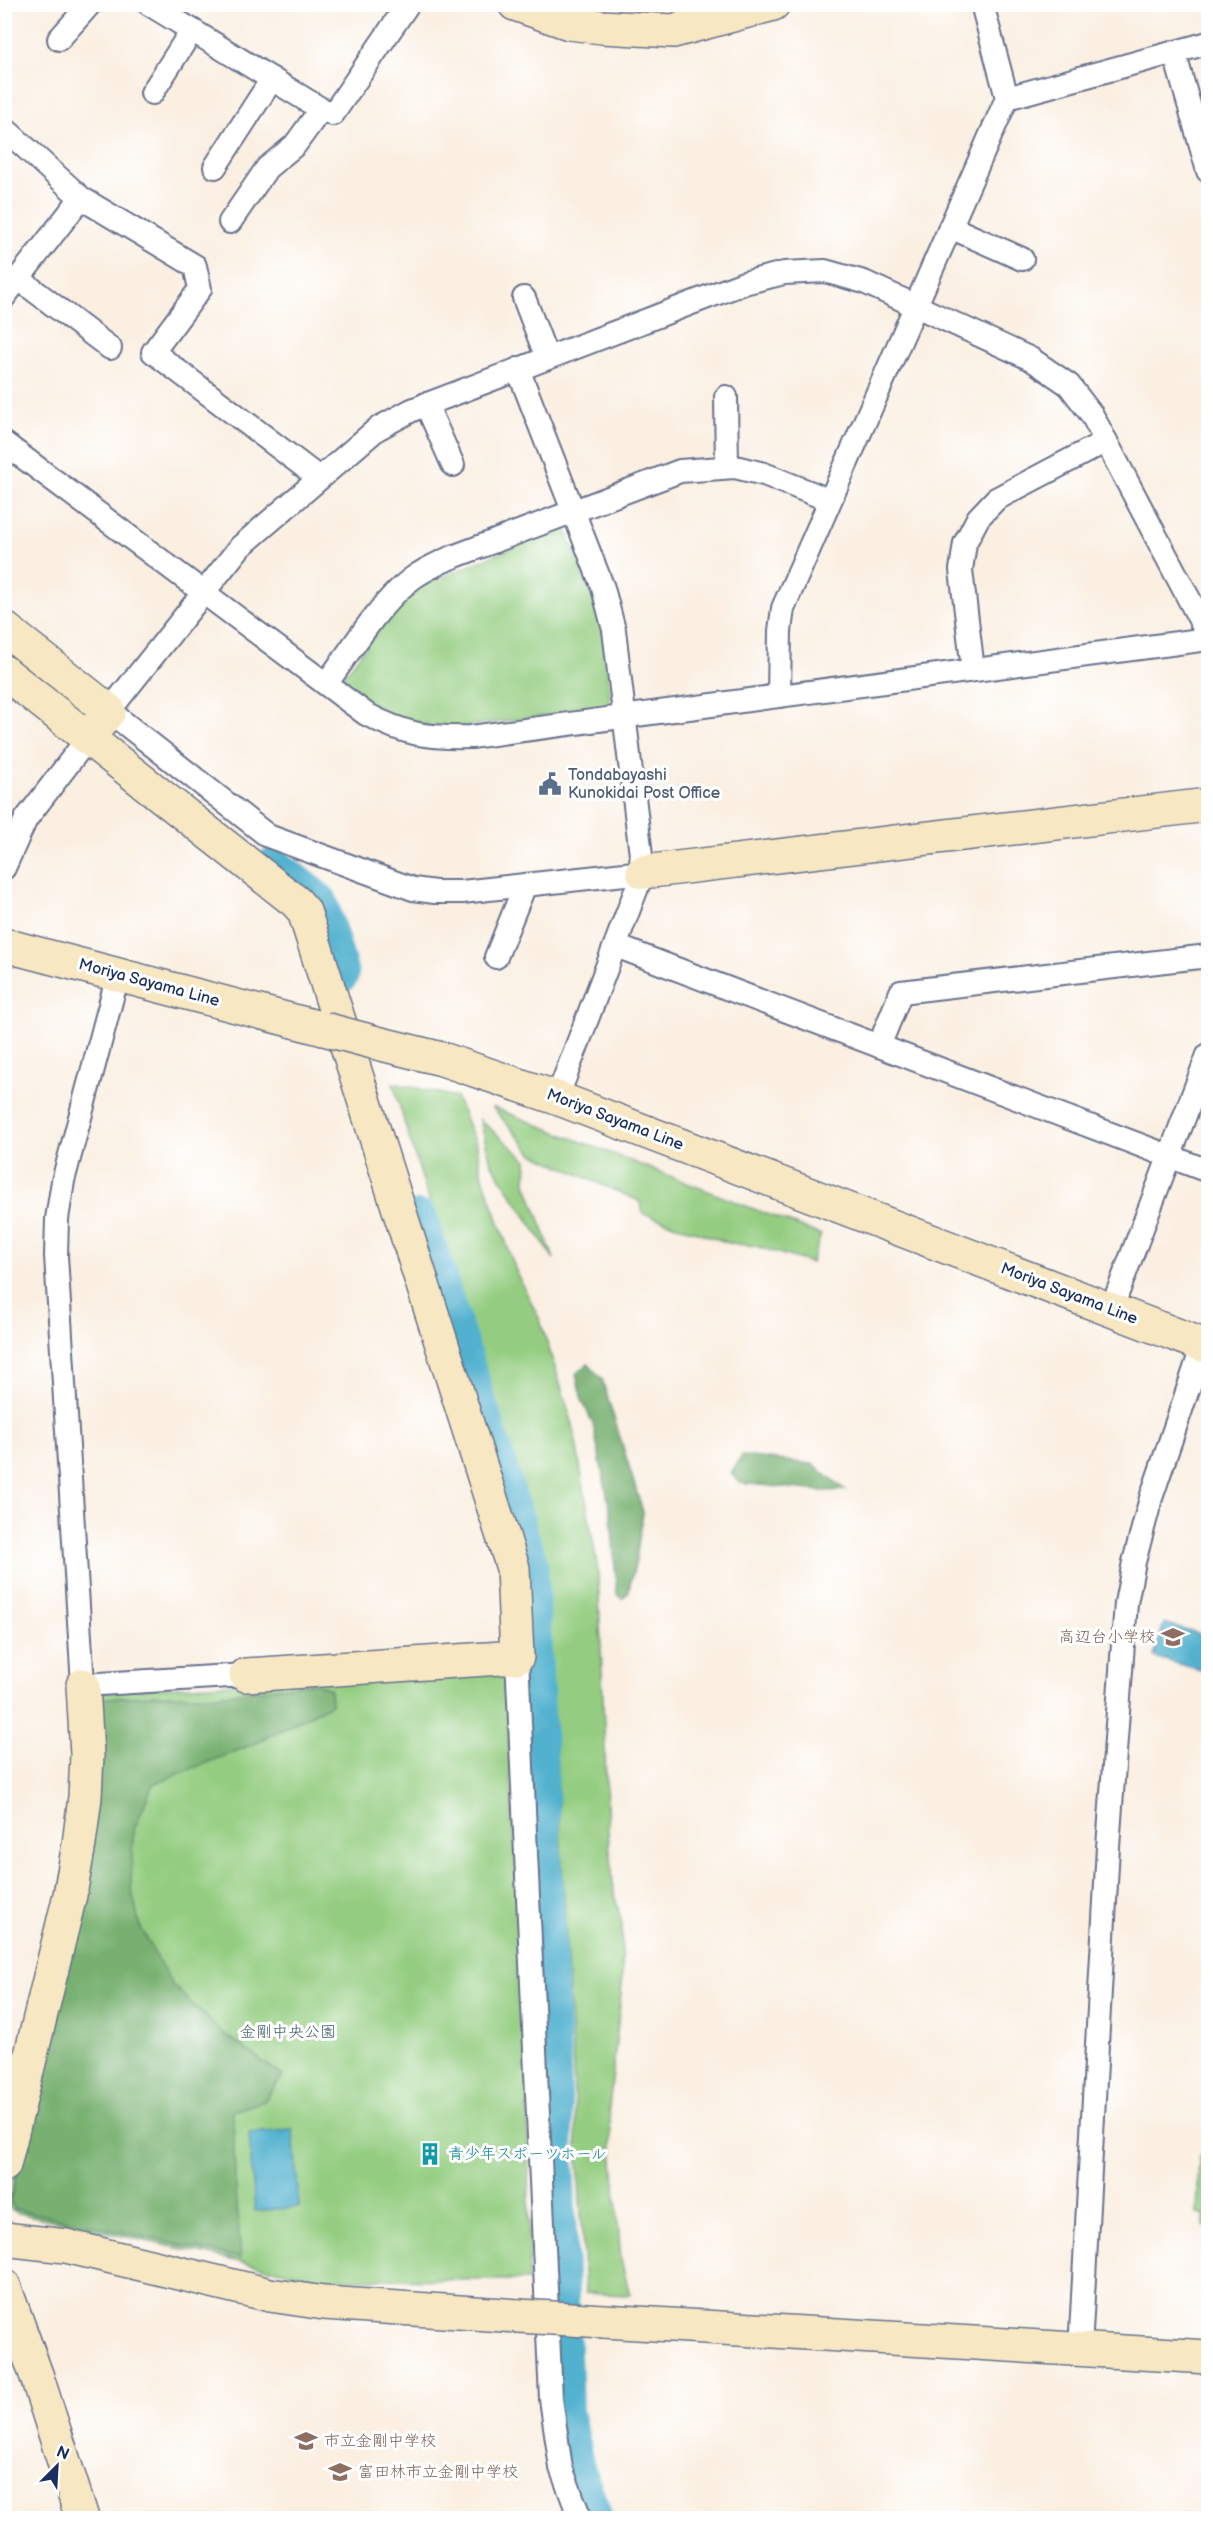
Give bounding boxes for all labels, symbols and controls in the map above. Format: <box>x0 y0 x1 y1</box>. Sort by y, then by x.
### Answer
place label: Tondabayashi Kunokidai Post Office <box>568 766 721 803</box>
public building icon: Tondabayashi Kunokidai Post Office <box>537 771 563 797</box>
street label: Moriya Sayama Line <box>77 955 222 1011</box>
street label: Moriya Sayama Line <box>544 1085 687 1155</box>
street label: Moriya Sayama Line <box>998 1259 1141 1329</box>
school or university icon: 高辺台小学校 <box>1160 1624 1186 1650</box>
place label: 高辺台小学校 <box>1059 1628 1155 1647</box>
park label: 金剛中央公園 <box>240 2023 336 2042</box>
building icon: 青少年スポーツホール <box>417 2141 443 2167</box>
place label: 青少年スポーツホール <box>448 2145 607 2164</box>
school or university icon: 市立金剛中学校 <box>293 2428 319 2454</box>
place label: 市立金剛中学校 <box>324 2432 436 2451</box>
north arrow <box>27 2436 87 2496</box>
text: N <box>53 2443 72 2465</box>
school or university icon: 富田林市立金剛中学校 <box>327 2459 353 2485</box>
place label: 富田林市立金剛中学校 <box>358 2463 518 2482</box>

